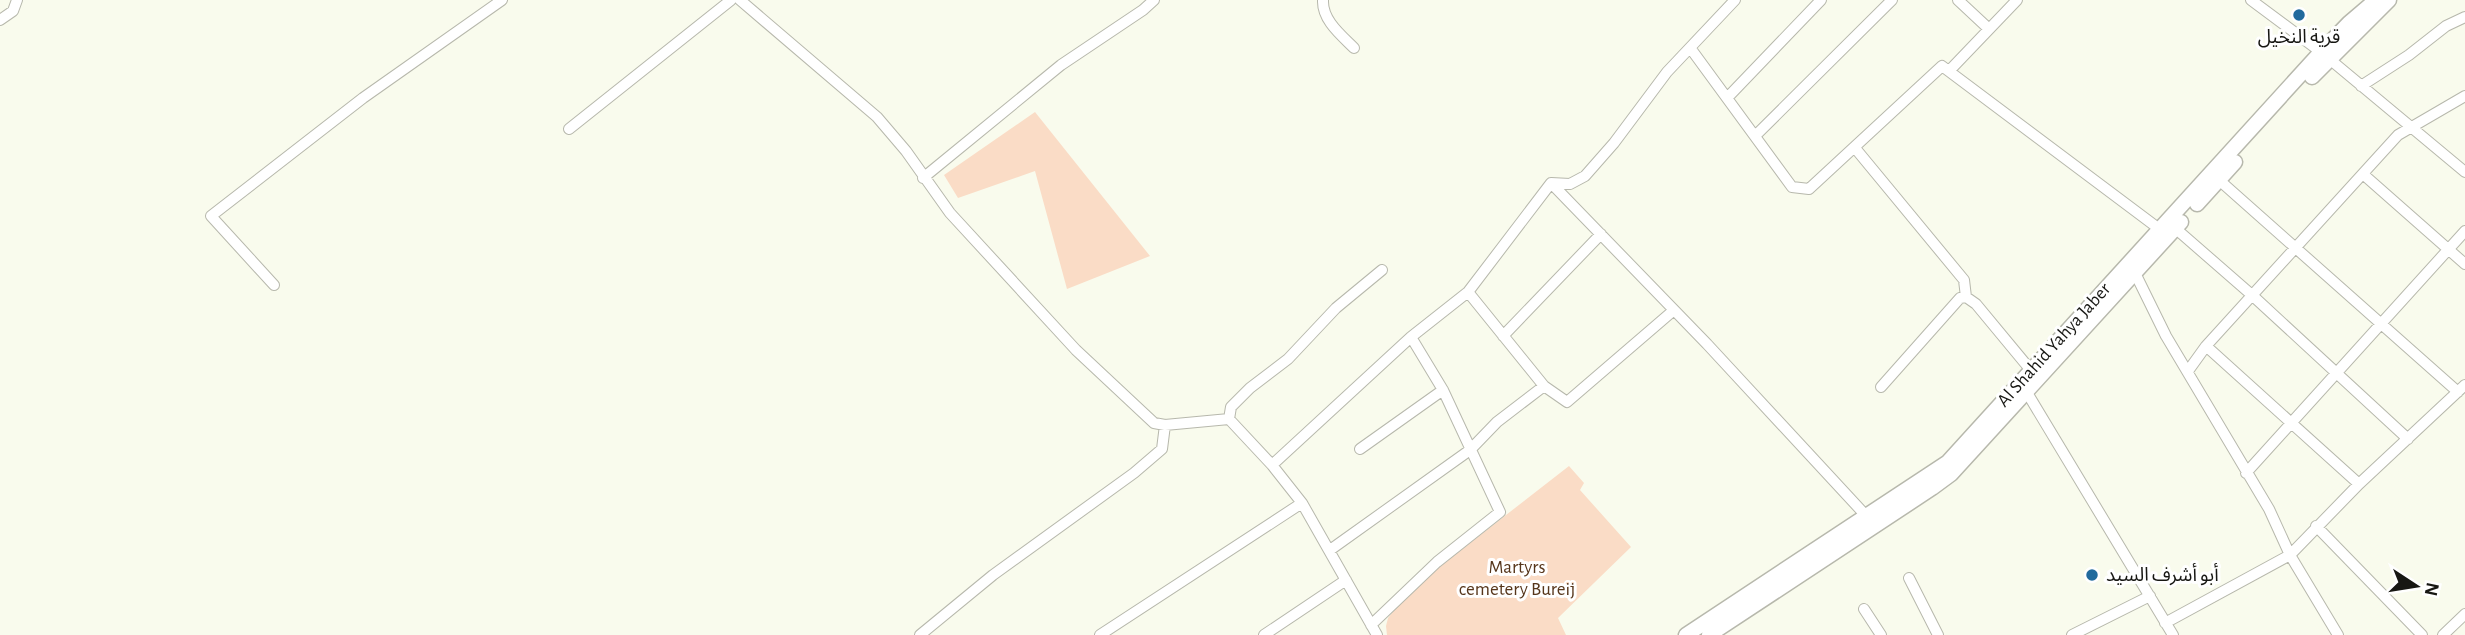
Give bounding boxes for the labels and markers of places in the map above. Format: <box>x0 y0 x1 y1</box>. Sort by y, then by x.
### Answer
marker: قرية النخيل <box>2291 7 2307 23</box>
place label: قرية النخيل <box>2258 28 2340 48</box>
place label: أبو أشرف السيد <box>2106 563 2219 586</box>
marker: أبو أشرف السيد <box>2084 567 2100 583</box>

